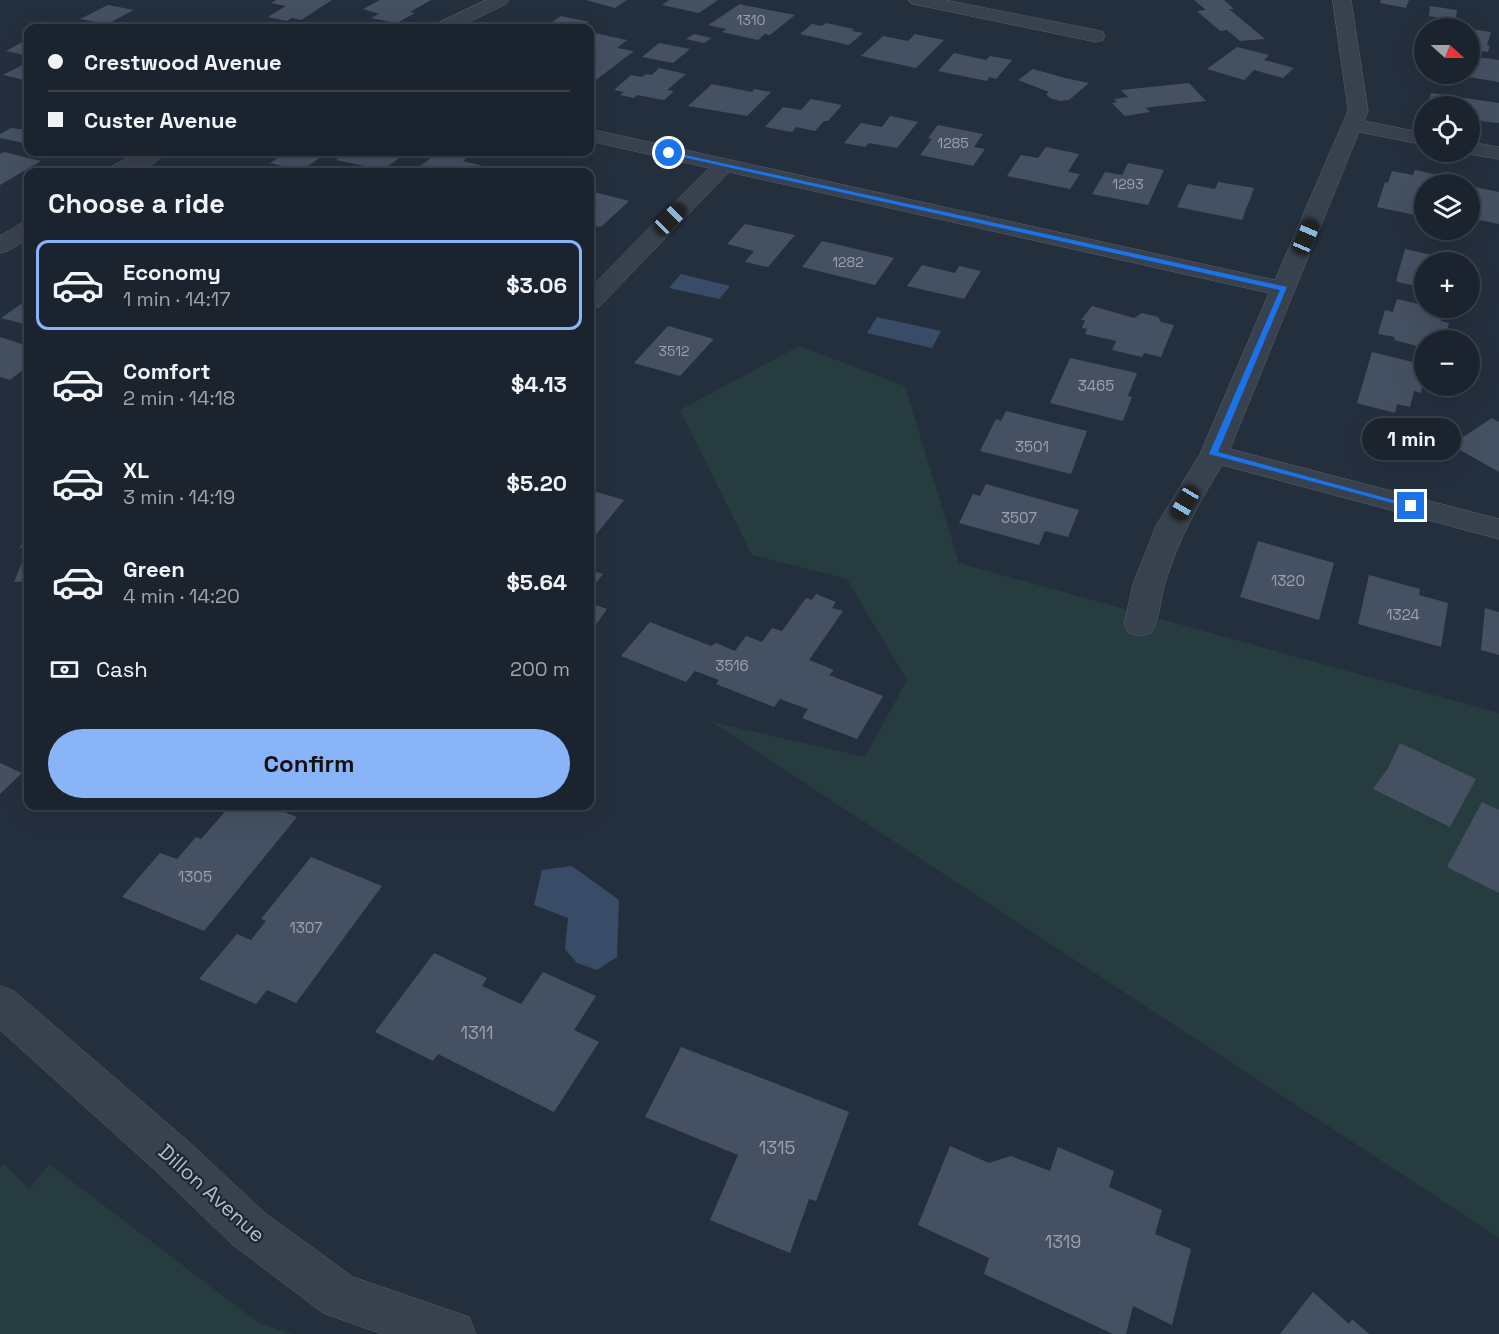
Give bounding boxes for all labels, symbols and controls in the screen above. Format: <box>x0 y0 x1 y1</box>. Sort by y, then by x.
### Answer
house number: 1310 <box>737 11 765 29</box>
north arrow <box>1414 18 1480 84</box>
map controls <box>1414 18 1480 396</box>
text: Crestwood Avenue <box>84 48 282 76</box>
button: locate <box>1414 96 1480 162</box>
text: Custer Avenue <box>84 106 237 134</box>
house number: 1285 <box>937 134 969 152</box>
route start <box>655 139 682 166</box>
button: layers <box>1414 174 1480 240</box>
house number: 1293 <box>1112 175 1144 193</box>
text: Choose a ride <box>48 186 225 221</box>
car <box>651 200 689 238</box>
car <box>1291 217 1321 257</box>
button: + <box>1414 252 1480 318</box>
house number: 1282 <box>832 253 864 271</box>
icon: car <box>51 258 105 312</box>
text: Economy <box>123 258 221 286</box>
text: $3.06 <box>506 271 567 299</box>
text: 1 min · 14:17 <box>123 286 230 312</box>
button: − <box>1414 330 1480 396</box>
house number: 3512 <box>659 342 689 360</box>
icon: car <box>51 357 105 411</box>
text: Comfort <box>123 357 211 385</box>
text: $4.13 <box>511 370 567 398</box>
house number: 3465 <box>1078 376 1114 395</box>
text: 2 min · 14:18 <box>123 385 235 411</box>
callout: 1 min <box>1362 419 1460 461</box>
text: 1 min <box>1387 426 1436 452</box>
house number: 3501 <box>1015 437 1049 456</box>
icon: car <box>51 456 105 510</box>
text: XL <box>123 456 149 484</box>
text: $5.20 <box>507 469 567 497</box>
car <box>1168 483 1202 523</box>
text: 3 min · 14:19 <box>123 484 235 510</box>
route end <box>1397 492 1424 519</box>
house number: 3507 <box>1001 508 1037 527</box>
icon: car <box>51 555 105 609</box>
text: Green <box>123 555 185 583</box>
text: $5.64 <box>507 568 567 596</box>
house number: 1320 <box>1271 571 1305 590</box>
text: 4 min · 14:20 <box>123 583 240 609</box>
house number: 1324 <box>1386 605 1420 624</box>
icon: cash <box>48 653 81 686</box>
text: Cash <box>96 655 148 683</box>
text: 200 m <box>510 656 570 682</box>
house number: 3516 <box>715 656 749 675</box>
button: Confirm <box>48 729 570 798</box>
house number: 1305 <box>178 867 212 886</box>
house number: 1307 <box>289 918 323 937</box>
house number: 1311 <box>460 1021 494 1044</box>
house number: 1315 <box>759 1136 795 1159</box>
street label: Dillon Avenue <box>153 1138 271 1248</box>
house number: 1319 <box>1045 1230 1081 1253</box>

